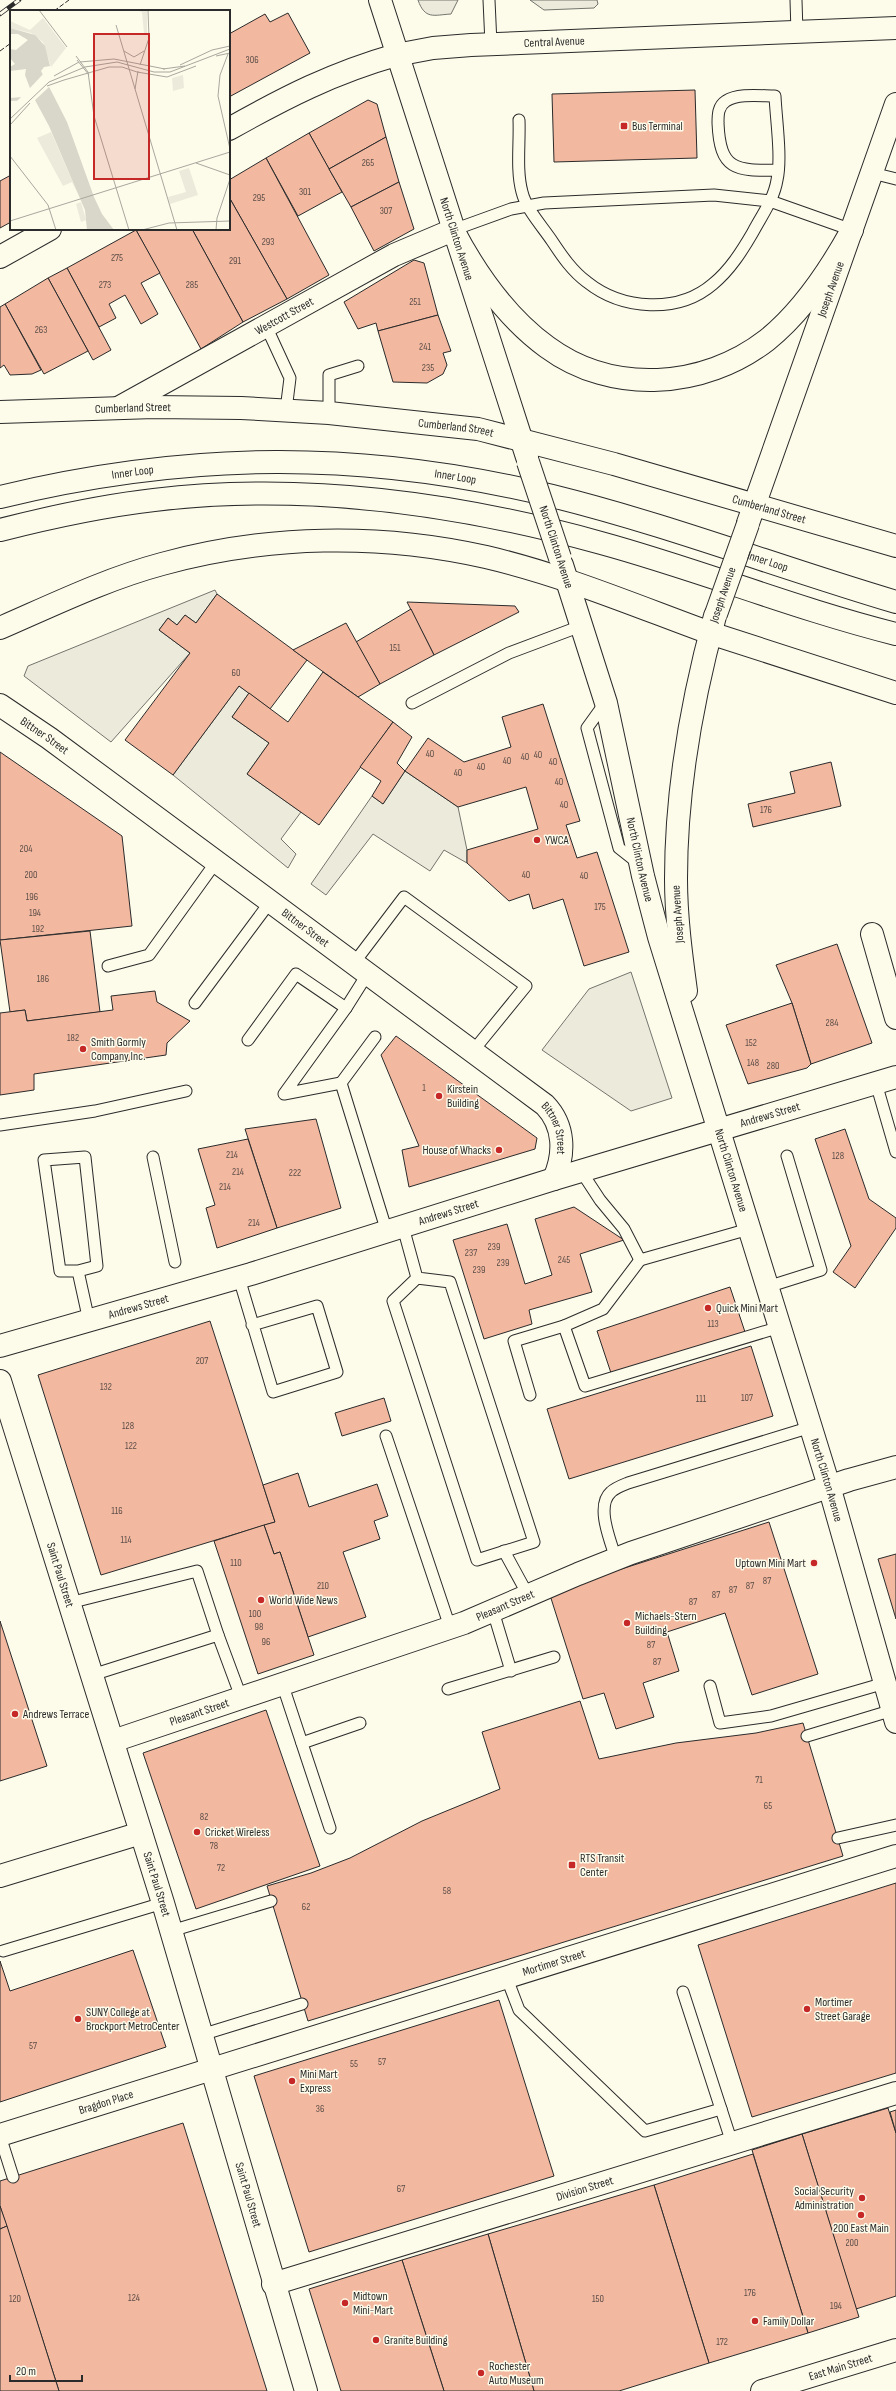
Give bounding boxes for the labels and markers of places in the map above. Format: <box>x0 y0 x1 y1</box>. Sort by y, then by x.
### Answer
place label: Bus Terminal <box>632 119 683 134</box>
marker: Bus Terminal <box>619 121 629 131</box>
place label: YWCA <box>545 833 570 848</box>
marker: YWCA <box>532 835 542 845</box>
place label: Smith Gormly Company Inc. <box>91 1035 146 1064</box>
marker: Smith Gormly Company Inc. <box>78 1044 88 1054</box>
place label: Kirstein Building <box>447 1082 479 1111</box>
marker: Kirstein Building <box>434 1091 444 1101</box>
place label: House of Whacks <box>422 1143 491 1158</box>
marker: House of Whacks <box>494 1145 504 1155</box>
place label: Quick Mini Mart <box>716 1301 778 1316</box>
marker: Quick Mini Mart <box>703 1303 713 1313</box>
place label: Uptown Mini Mart <box>735 1556 806 1571</box>
marker: Uptown Mini Mart <box>809 1558 819 1568</box>
place label: World Wide News <box>269 1593 338 1608</box>
marker: World Wide News <box>256 1595 266 1605</box>
place label: Michaels-Stern Building <box>635 1609 697 1638</box>
marker: Michaels-Stern Building <box>622 1618 632 1628</box>
place label: Andrews Terrace <box>22 1707 89 1722</box>
marker: Andrews Terrace <box>10 1709 20 1719</box>
place label: Cricket Wireless <box>205 1825 270 1840</box>
marker: Cricket Wireless <box>192 1827 202 1837</box>
place label: RTS Transit Center <box>580 1851 625 1880</box>
marker: RTS Transit Center <box>567 1860 577 1870</box>
place label: Mortimer Street Garage <box>815 1995 870 2024</box>
marker: Mortimer Street Garage <box>802 2004 812 2014</box>
place label: SUNY College at Brockport MetroCenter <box>86 2005 180 2034</box>
marker: SUNY College at Brockport MetroCenter <box>73 2014 83 2024</box>
place label: Mini Mart Express <box>300 2067 338 2096</box>
marker: Mini Mart Express <box>287 2076 297 2086</box>
place label: Social Security Administration <box>794 2184 854 2213</box>
marker: Social Security Administration <box>857 2193 867 2203</box>
marker: 200 East Main <box>856 2210 866 2220</box>
place label: 200 East Main <box>833 2221 889 2236</box>
place label: Midtown Mini-Mart <box>353 2289 393 2318</box>
marker: Midtown Mini-Mart <box>340 2298 350 2308</box>
place label: Family Dollar <box>763 2314 815 2329</box>
marker: Family Dollar <box>750 2316 760 2326</box>
place label: Granite Building <box>384 2333 448 2348</box>
marker: Granite Building <box>371 2335 381 2345</box>
place label: Rochester Auto Museum <box>488 2359 544 2388</box>
marker: Rochester Auto Museum <box>476 2368 486 2378</box>

